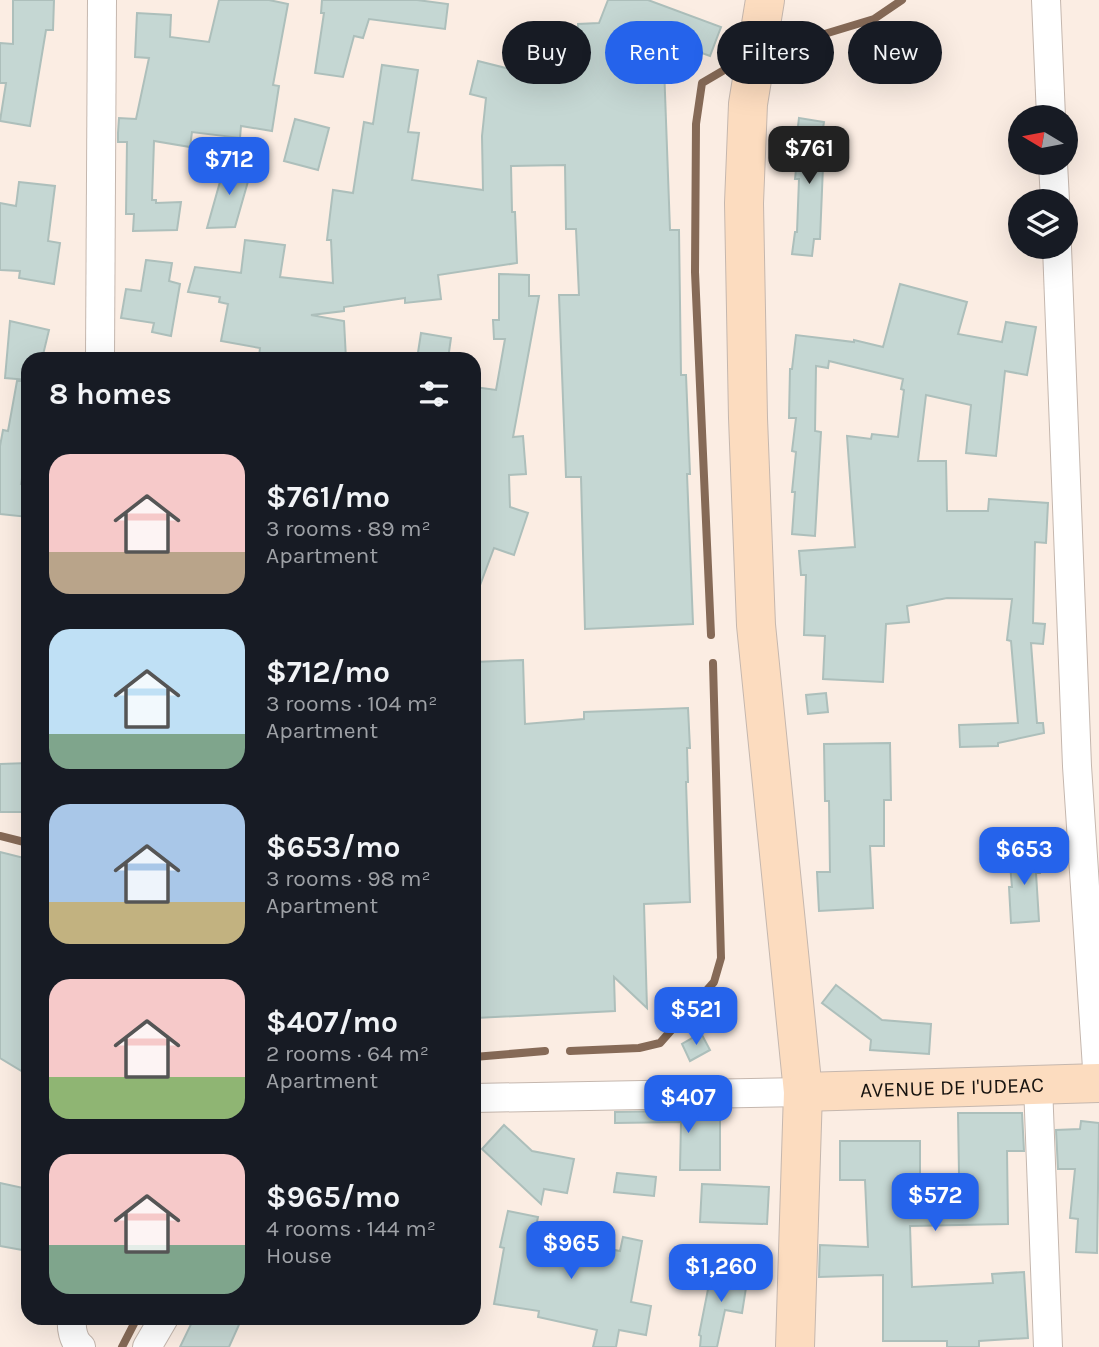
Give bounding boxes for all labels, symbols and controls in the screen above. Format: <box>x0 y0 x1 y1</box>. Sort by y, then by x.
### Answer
chip: Buy <box>502 21 591 84</box>
chip: Rent <box>605 21 703 84</box>
chip: Filters <box>717 21 834 84</box>
chip: New <box>848 21 942 84</box>
north arrow <box>1008 105 1078 175</box>
map controls <box>1008 105 1078 259</box>
pin: $761 <box>768 127 850 186</box>
text: $761 <box>784 135 834 162</box>
pin: $712 <box>188 138 270 197</box>
text: $712 <box>204 146 254 173</box>
button: layers <box>1008 189 1078 259</box>
icon: filters <box>415 375 453 413</box>
text: 8 homes <box>49 376 172 412</box>
text: $761/mo <box>266 479 390 515</box>
icon: home <box>105 482 189 566</box>
text: 3 rooms · 89 m² <box>266 515 431 542</box>
text: Apartment <box>266 542 378 569</box>
text: $712/mo <box>266 654 390 690</box>
icon: home <box>105 657 189 741</box>
text: 3 rooms · 104 m² <box>266 690 437 717</box>
text: Apartment <box>266 717 378 744</box>
pin: $653 <box>983 828 1065 887</box>
text: $653/mo <box>266 829 401 865</box>
icon: home <box>105 832 189 916</box>
text: $653 <box>995 836 1053 863</box>
text: 3 rooms · 98 m² <box>266 865 431 892</box>
text: Apartment <box>266 892 378 919</box>
pin: $521 <box>655 988 737 1047</box>
text: $521 <box>670 996 722 1023</box>
text: $407/mo <box>266 1004 398 1040</box>
icon: home <box>105 1007 189 1091</box>
text: 2 rooms · 64 m² <box>266 1040 429 1067</box>
text: Apartment <box>266 1067 378 1094</box>
street label: AVENUE DE I'UDEAC <box>860 1073 1044 1102</box>
pin: $407 <box>647 1076 729 1135</box>
text: $407 <box>660 1084 716 1111</box>
pin: $572 <box>894 1174 976 1233</box>
text: $965/mo <box>266 1179 400 1215</box>
icon: home <box>105 1182 189 1266</box>
text: $572 <box>908 1182 962 1209</box>
text: 4 rooms · 144 m² <box>266 1215 436 1242</box>
pin: $965 <box>530 1222 612 1281</box>
text: $965 <box>542 1230 600 1257</box>
text: House <box>266 1242 332 1269</box>
pin: $1,260 <box>664 1244 778 1304</box>
text: $1,260 <box>685 1253 757 1280</box>

